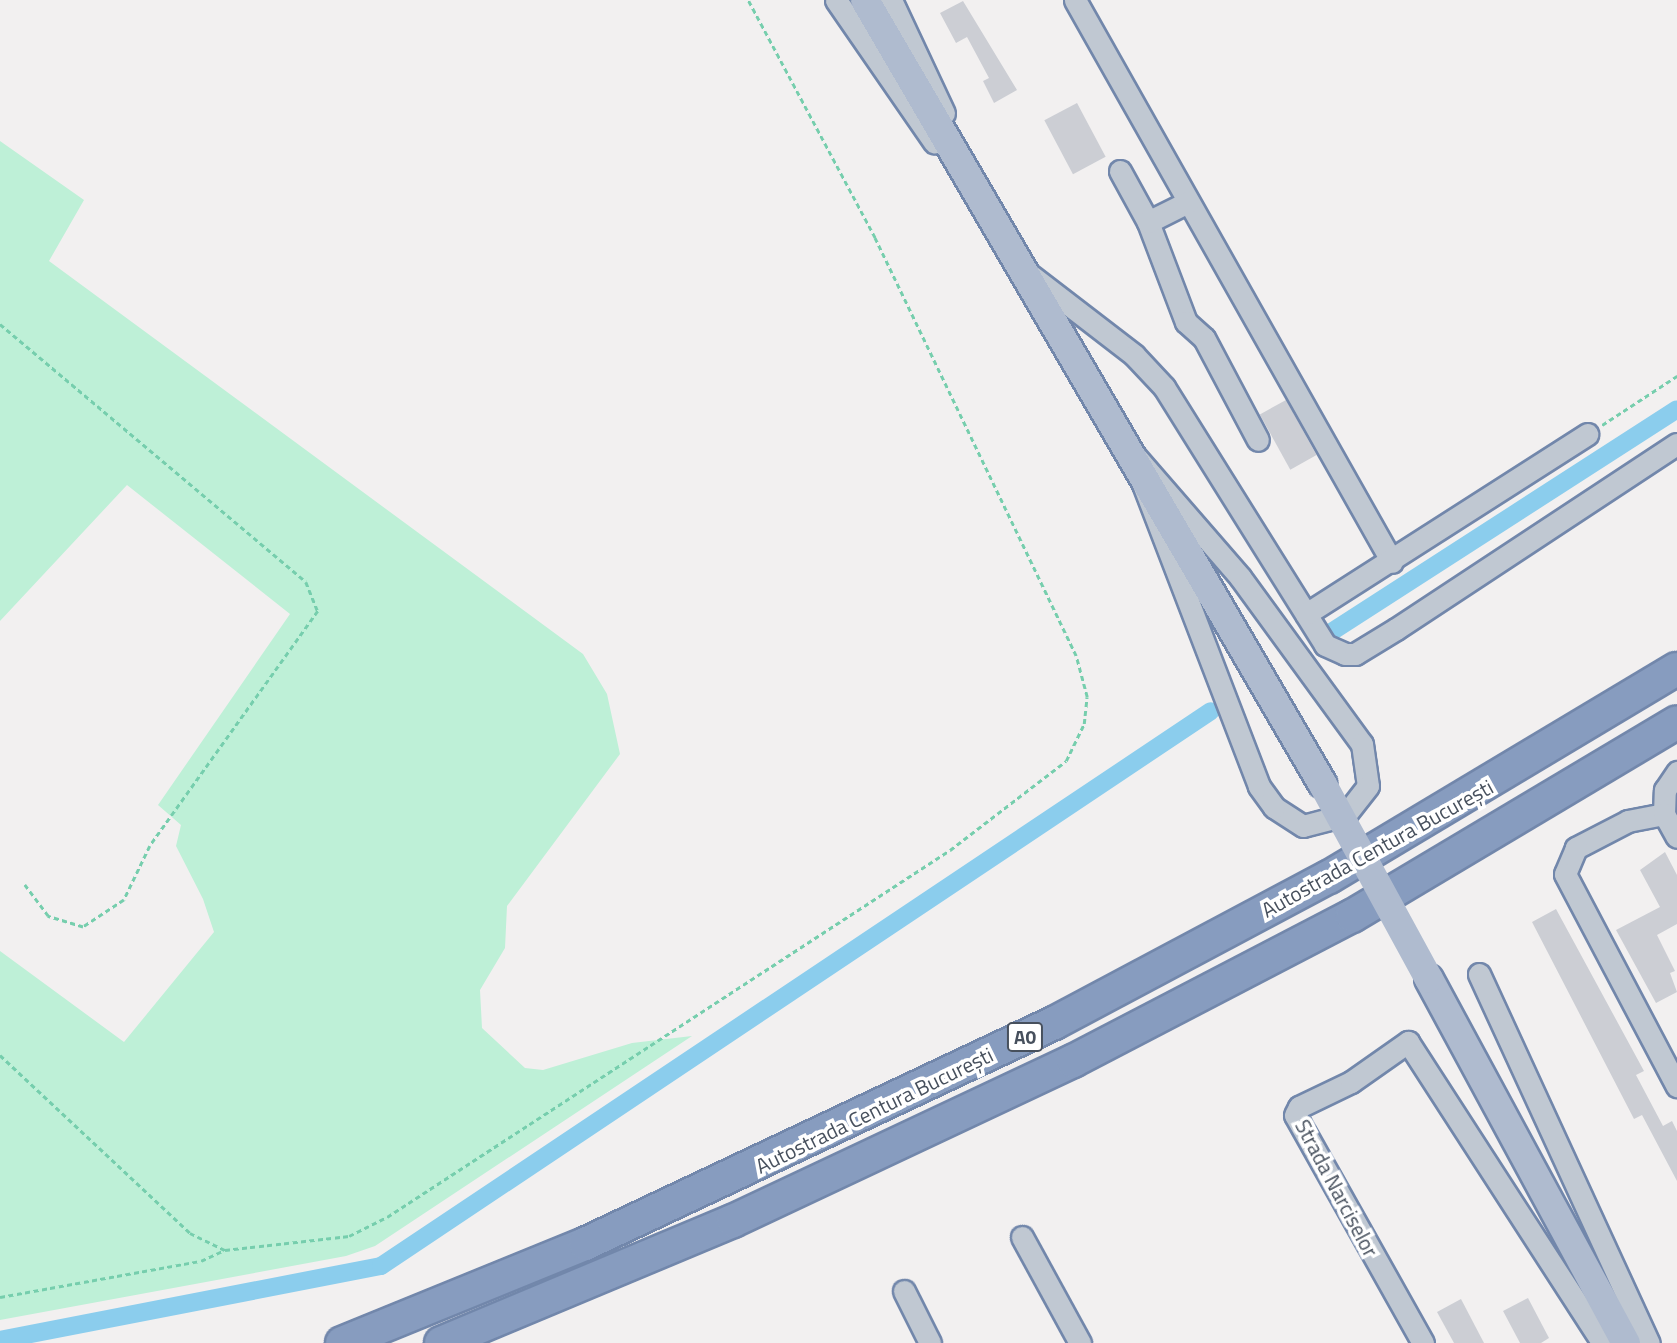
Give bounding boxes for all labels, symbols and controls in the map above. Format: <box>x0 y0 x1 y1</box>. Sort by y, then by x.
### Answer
street label: Autostrada Centura București <box>1257 774 1497 922</box>
road number: A0 <box>1006 1021 1044 1052</box>
street label: Autostrada Centura București <box>751 1041 997 1179</box>
street label: Strada Narciselor <box>1290 1115 1384 1261</box>

